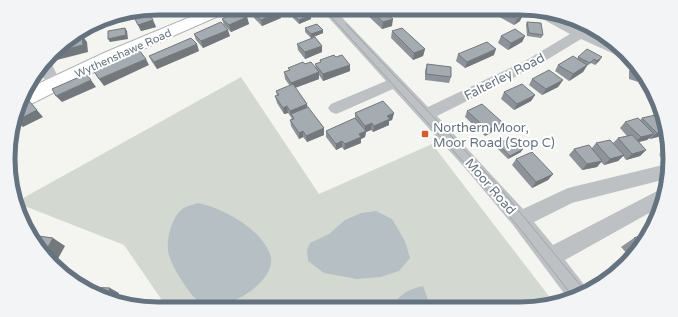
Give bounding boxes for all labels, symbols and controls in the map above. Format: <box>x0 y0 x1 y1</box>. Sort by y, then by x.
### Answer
street label: Wythenshawe Road <box>73 26 174 81</box>
street label: Falterley Road <box>462 50 547 104</box>
place label: Northern Moor, Moor Road (Stop C) <box>433 120 555 151</box>
marker: Northern Moor, Moor Road (Stop C) <box>420 129 430 139</box>
street label: Moor Road <box>462 155 519 218</box>

